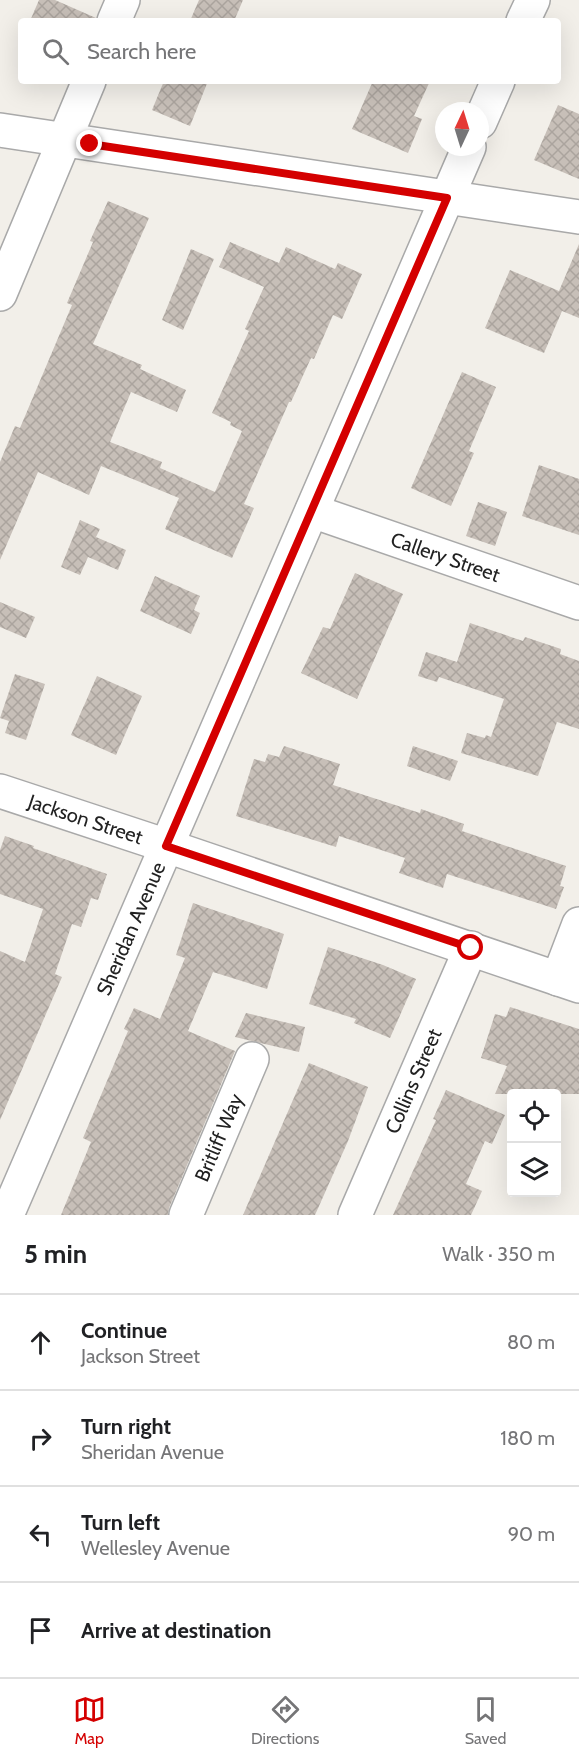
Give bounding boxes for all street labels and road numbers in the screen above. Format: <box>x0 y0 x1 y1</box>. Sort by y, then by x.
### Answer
street label: Callery Street <box>388 527 503 587</box>
street label: Jackson Street <box>24 789 146 849</box>
street label: Sheridan Avenue <box>91 858 170 999</box>
street label: Collins Street <box>380 1025 447 1137</box>
street label: Britliff Way <box>189 1090 248 1185</box>

